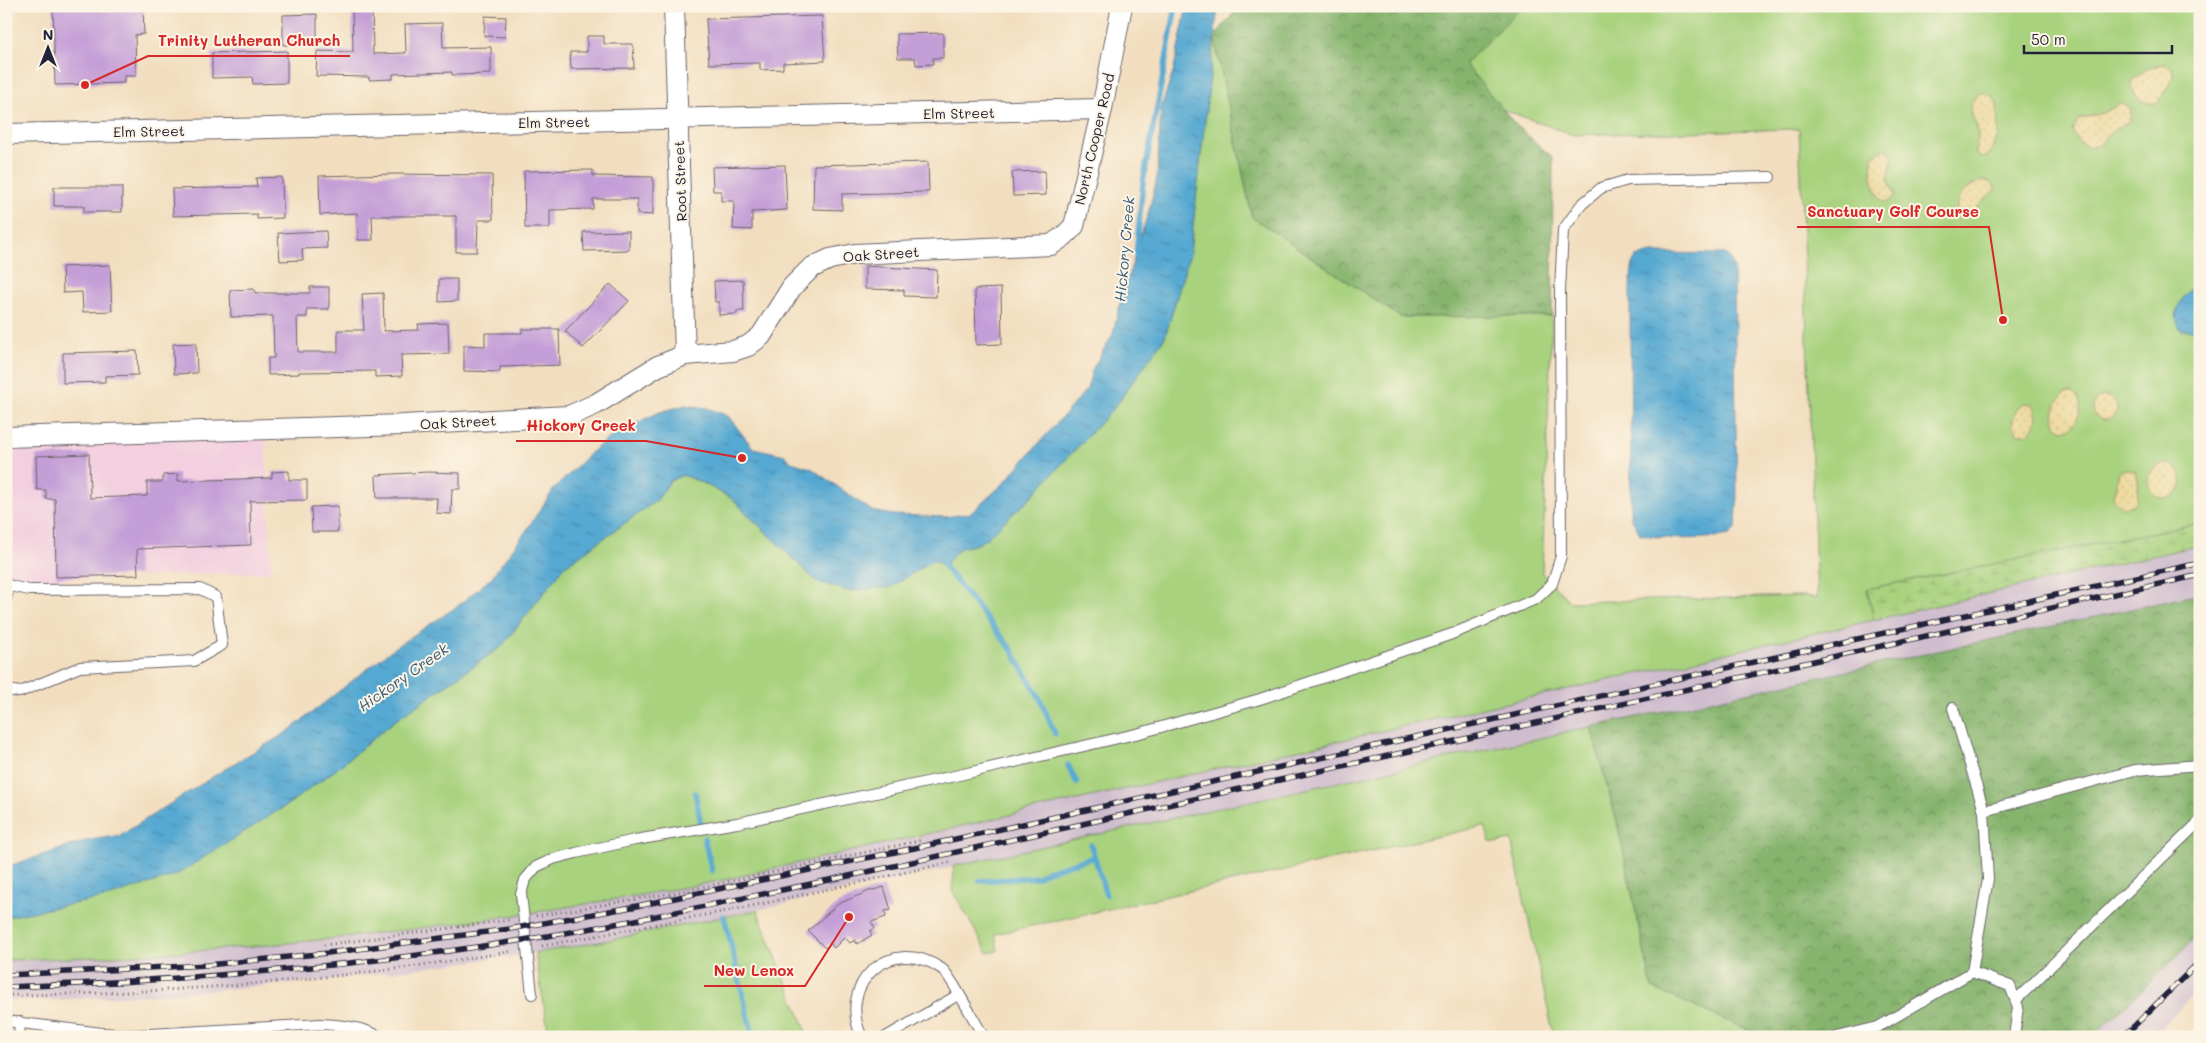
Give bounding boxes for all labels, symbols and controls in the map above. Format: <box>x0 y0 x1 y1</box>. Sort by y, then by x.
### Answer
north arrow <box>22 22 72 72</box>
scale bar <box>2024 22 2171 54</box>
text: N <box>43 25 53 44</box>
callout: Trinity Lutheran Church <box>148 26 350 56</box>
text: 50 m <box>2031 29 2066 49</box>
text: Trinity Lutheran Church <box>158 30 340 50</box>
street label: North Cooper Road <box>1070 71 1118 207</box>
street label: Elm Street <box>923 103 995 123</box>
street label: Elm Street <box>518 112 590 132</box>
street label: Elm Street <box>113 121 185 141</box>
street label: Root Street <box>669 140 691 222</box>
water label: Hickory Creek <box>1109 194 1139 303</box>
callout: Sanctuary Golf Course <box>1797 197 1989 227</box>
text: Sanctuary Golf Course <box>1807 201 1979 221</box>
street label: Oak Street <box>842 242 920 266</box>
street label: Oak Street <box>419 411 497 433</box>
callout: Hickory Creek <box>516 411 646 441</box>
text: Hickory Creek <box>526 415 636 435</box>
water label: Hickory Creek <box>354 638 453 716</box>
callout: New Lenox <box>704 956 805 986</box>
text: New Lenox <box>714 960 794 980</box>

